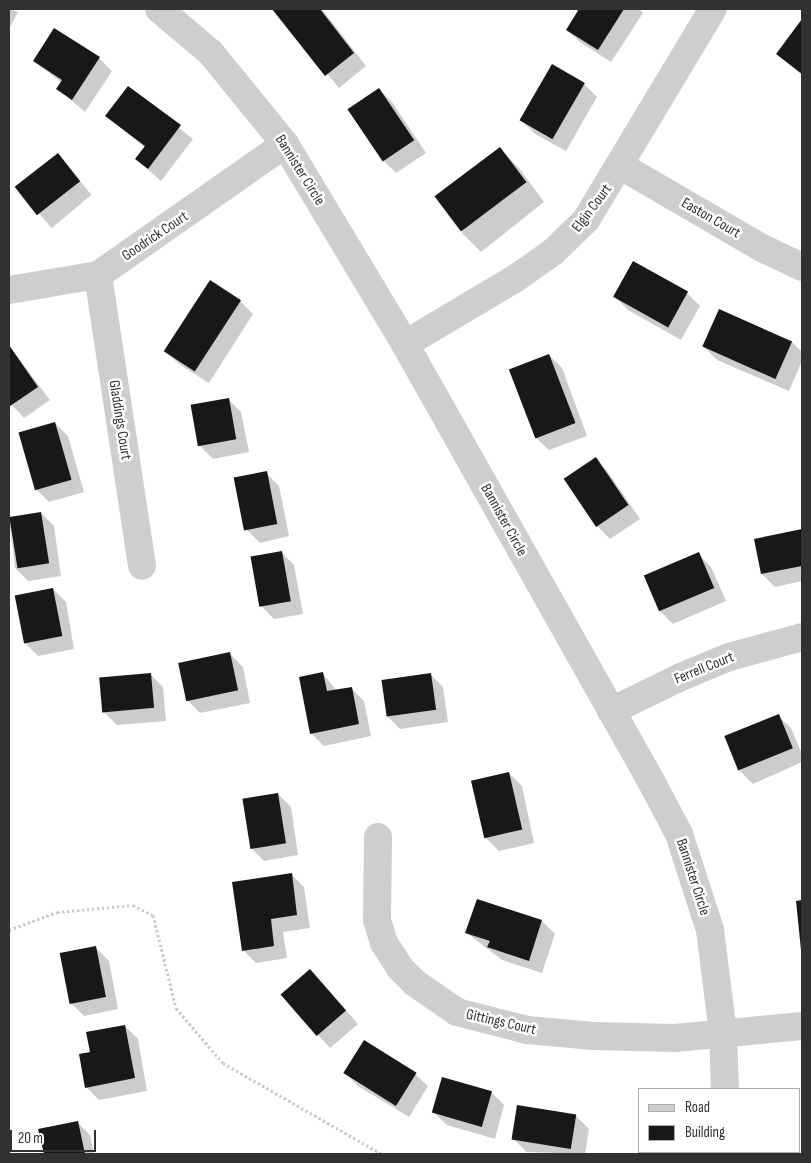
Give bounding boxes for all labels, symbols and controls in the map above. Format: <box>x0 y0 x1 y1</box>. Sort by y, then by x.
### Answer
street label: Bannister Circle <box>271 131 329 209</box>
street label: Elgin Court <box>568 181 616 235</box>
street label: Easton Court <box>678 194 744 242</box>
street label: Goodrick Court <box>118 207 192 265</box>
street label: Gladdings Court <box>105 379 135 461</box>
street label: Bannister Circle <box>477 481 531 559</box>
street label: Ferrell Court <box>672 648 736 688</box>
street label: Bannister Circle <box>672 836 714 918</box>
street label: Gittings Court <box>464 1005 538 1039</box>
legend <box>638 1088 801 1153</box>
text: Road <box>685 1098 710 1117</box>
scale bar <box>12 1120 99 1152</box>
text: Building <box>685 1123 725 1142</box>
text: 20 m <box>18 1129 43 1148</box>

